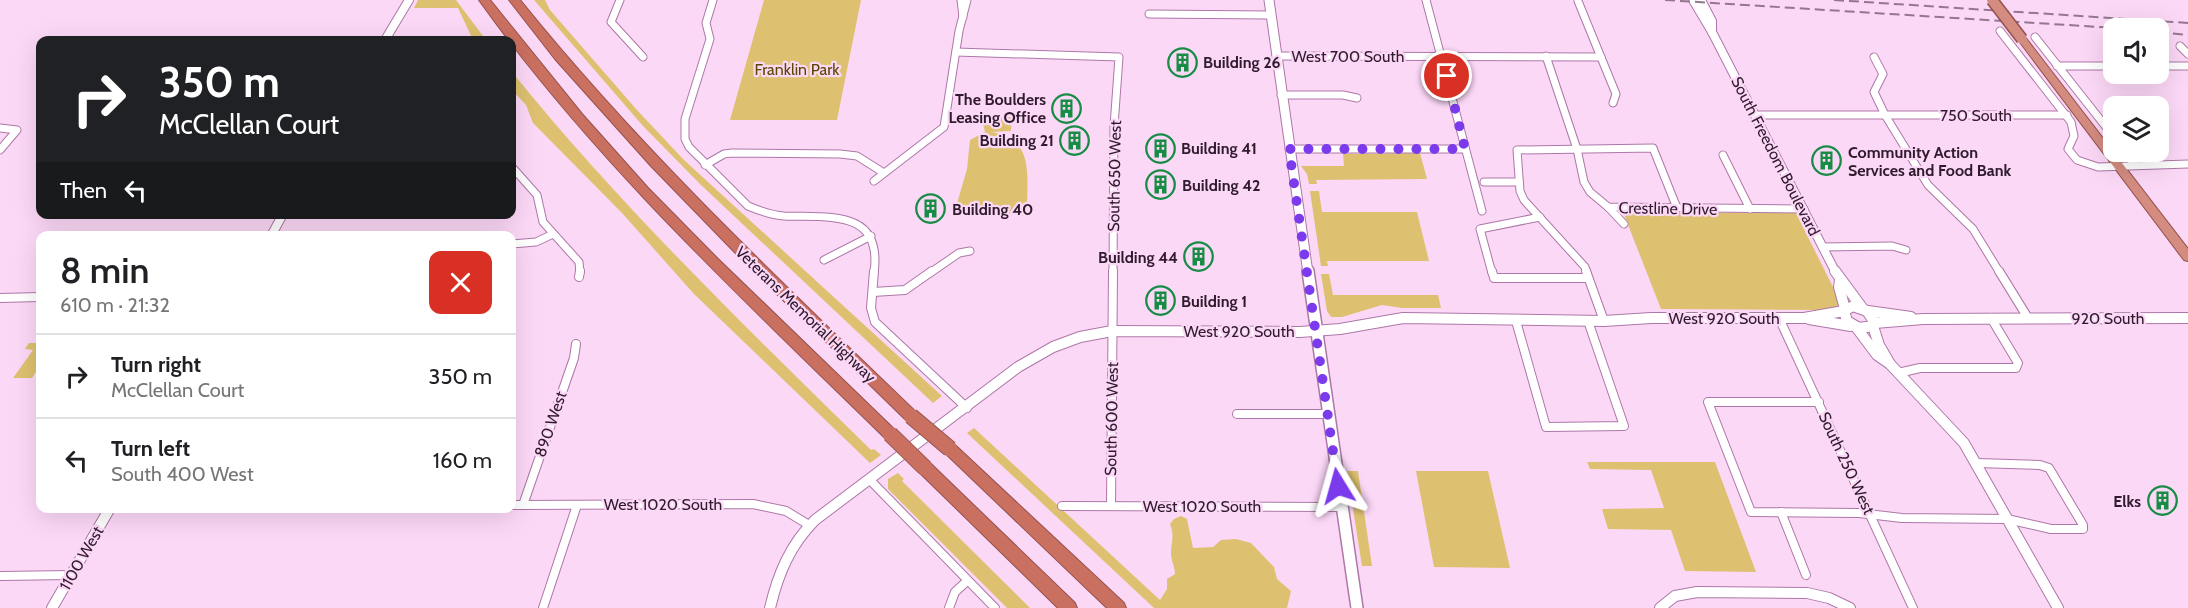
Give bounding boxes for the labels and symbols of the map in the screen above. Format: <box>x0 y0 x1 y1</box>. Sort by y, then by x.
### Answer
building icon: Building 26 <box>1166 46 1198 78</box>
street label: West 700 South <box>1292 47 1404 66</box>
pin <box>1421 50 1472 101</box>
place label: Building 26 <box>1203 53 1281 72</box>
park label: Franklin Park <box>755 60 840 79</box>
street label: South Freedom Boulevard <box>1727 73 1824 239</box>
place label: The Boulders Leasing Office <box>948 90 1046 127</box>
building icon: The Boulders Leasing Office <box>1051 92 1083 124</box>
street label: 750 South <box>1940 106 2012 125</box>
street label: South 650 West <box>1104 120 1125 232</box>
building icon: Building 21 <box>1059 124 1091 156</box>
place label: Building 21 <box>979 131 1054 150</box>
building icon: Building 41 <box>1144 132 1176 164</box>
place label: Building 41 <box>1181 139 1257 158</box>
place label: Community Action Services and Food Bank <box>1848 143 2012 180</box>
building icon: Community Action Services and Food Bank <box>1811 145 1843 177</box>
building icon: Building 42 <box>1145 169 1177 201</box>
place label: Building 42 <box>1182 176 1261 195</box>
building icon: Building 40 <box>915 193 947 225</box>
street label: Crestline Drive <box>1619 198 1717 219</box>
place label: Building 40 <box>952 200 1033 219</box>
building icon: Building 44 <box>1183 241 1215 273</box>
street label: Veterans Memorial Highway <box>732 242 880 386</box>
place label: Building 44 <box>1098 248 1178 267</box>
building icon: Building 1 <box>1144 285 1176 317</box>
place label: Building 1 <box>1181 292 1247 311</box>
street label: West 920 South <box>1668 309 1780 328</box>
street label: 920 South <box>2072 309 2144 328</box>
street label: West 920 South <box>1183 322 1295 341</box>
street label: South 600 West <box>1101 361 1122 476</box>
street label: 890 West <box>530 388 571 460</box>
street label: South 250 West <box>1815 409 1879 518</box>
position arrow <box>1306 454 1370 518</box>
building icon: Elks <box>2146 485 2178 517</box>
place label: Elks <box>2113 492 2141 511</box>
street label: West 1020 South <box>604 495 722 514</box>
street label: West 1020 South <box>1143 497 1261 516</box>
street label: 1100 West <box>55 522 108 594</box>

